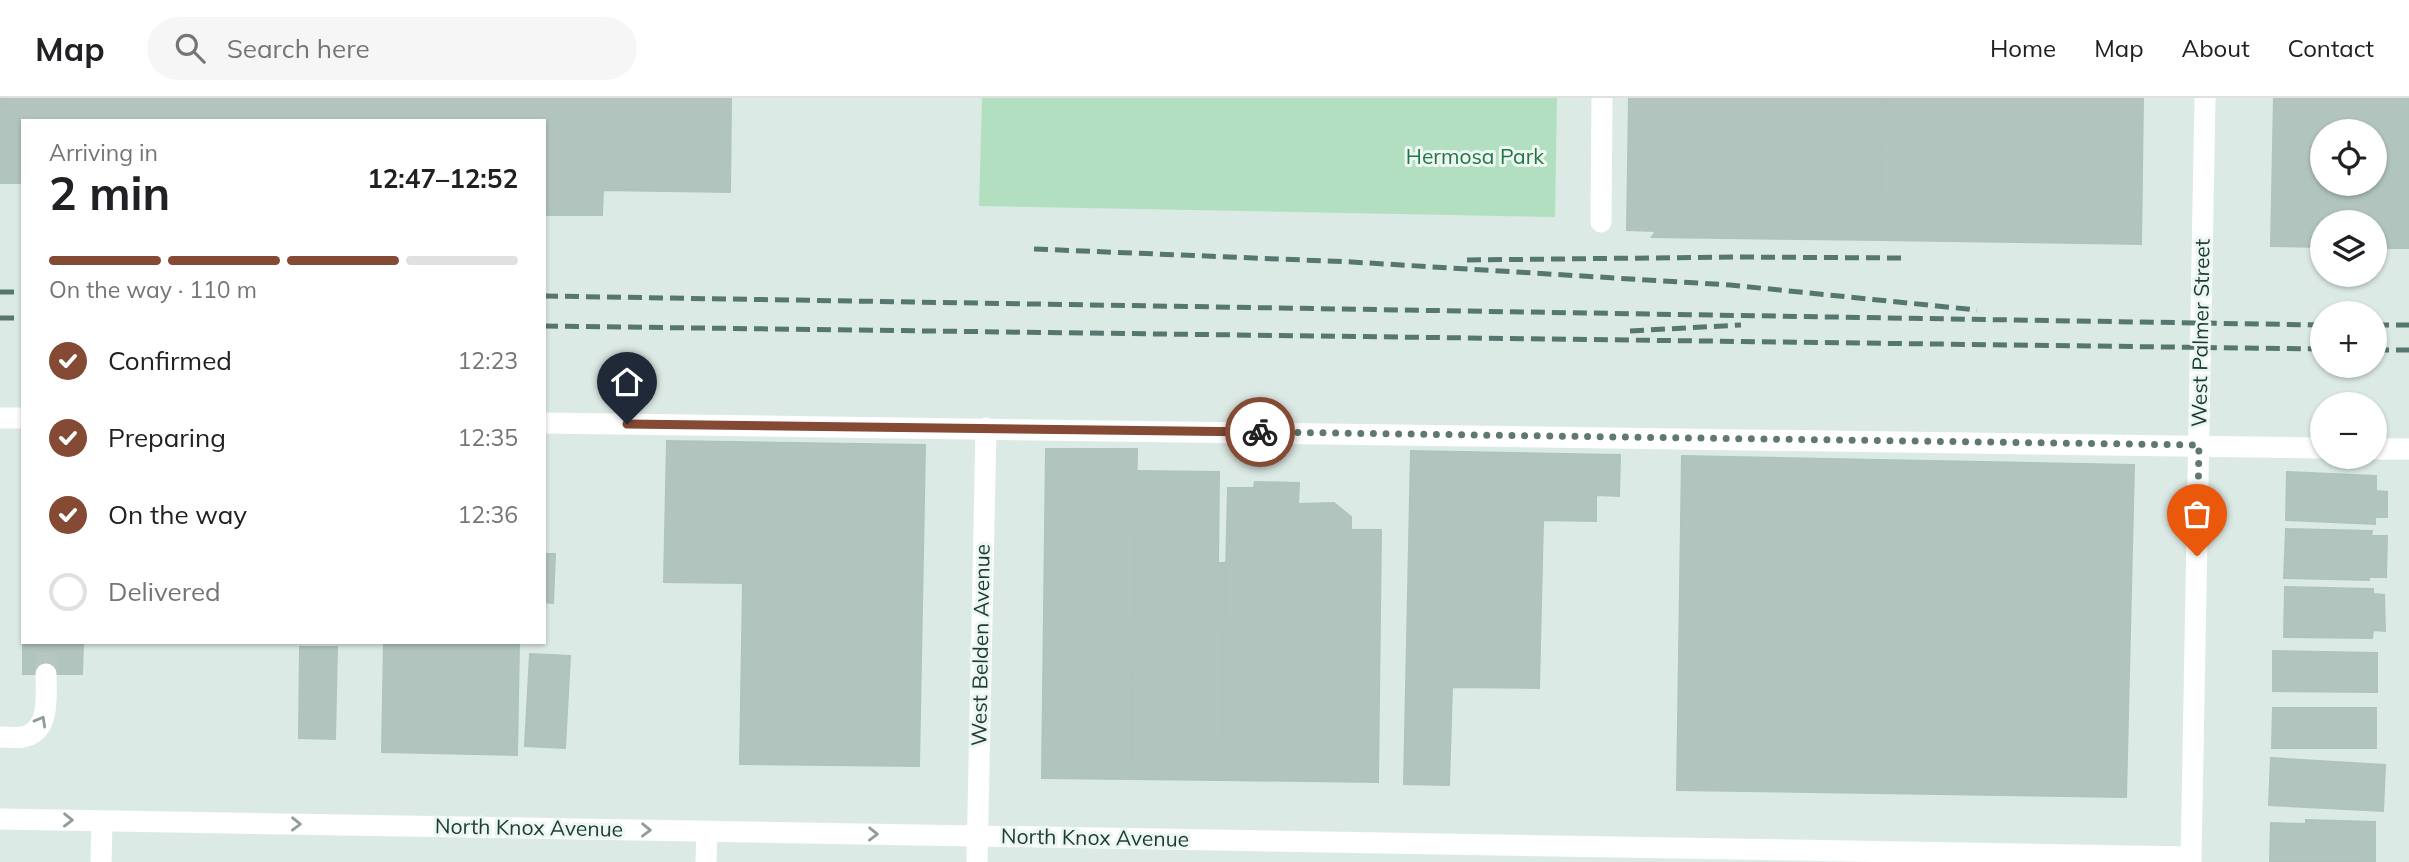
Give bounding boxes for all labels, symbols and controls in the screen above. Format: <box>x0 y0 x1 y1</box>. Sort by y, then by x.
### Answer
search box <box>147 17 637 80</box>
text: Map <box>35 28 105 69</box>
icon: search <box>171 29 209 67</box>
text: Search here <box>227 32 370 65</box>
text: Home <box>1990 33 2056 63</box>
text: Map <box>2094 33 2144 63</box>
text: About <box>2182 33 2250 63</box>
text: Contact <box>2288 33 2374 63</box>
map controls <box>2310 119 2387 469</box>
button: locate <box>2310 119 2387 196</box>
text: Arriving in <box>49 138 158 167</box>
park label: Hermosa Park <box>1406 143 1544 169</box>
text: 12:47–12:52 <box>367 162 518 195</box>
text: 2 min <box>49 164 170 222</box>
button: layers <box>2310 210 2387 287</box>
street label: West Palmer Street <box>2185 239 2215 427</box>
text: On the way · 110 m <box>49 275 257 304</box>
button: + <box>2310 301 2387 378</box>
icon: check <box>49 342 87 380</box>
text: Confirmed <box>108 344 232 377</box>
text: 12:23 <box>458 346 518 375</box>
pin <box>597 352 657 424</box>
icon: home <box>608 363 646 401</box>
button: − <box>2310 392 2387 469</box>
courier <box>1225 397 1295 467</box>
icon: bike <box>1241 413 1279 451</box>
icon: check <box>49 419 87 457</box>
text: Preparing <box>108 421 226 454</box>
text: 12:35 <box>458 423 518 452</box>
pin <box>2167 484 2227 556</box>
icon: bag <box>2178 495 2216 533</box>
icon: check <box>49 496 87 534</box>
text: On the way <box>108 498 247 531</box>
text: 12:36 <box>458 500 518 529</box>
street label: West Belden Avenue <box>965 544 995 746</box>
text: Delivered <box>108 575 221 608</box>
one-way arrow <box>32 715 46 728</box>
one-way arrow <box>63 812 74 828</box>
street label: North Knox Avenue <box>435 812 623 842</box>
one-way arrow <box>291 816 301 832</box>
one-way arrow <box>641 822 651 838</box>
street label: North Knox Avenue <box>1001 822 1189 852</box>
one-way arrow <box>868 827 879 842</box>

